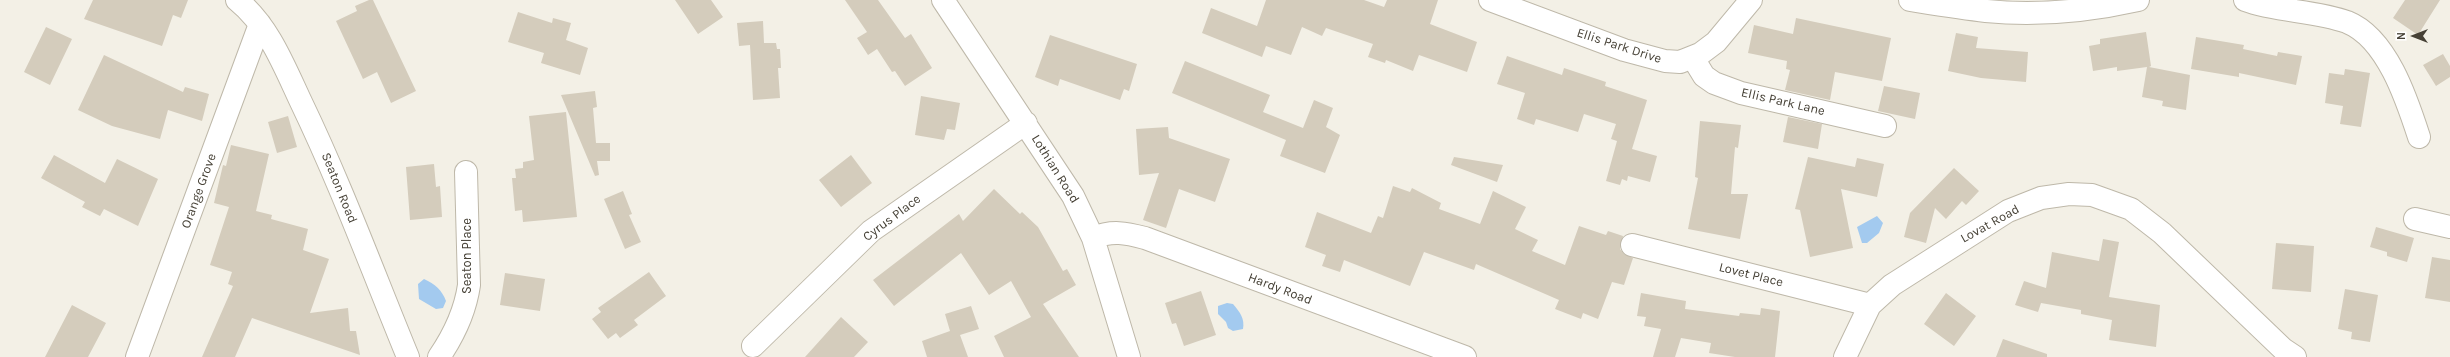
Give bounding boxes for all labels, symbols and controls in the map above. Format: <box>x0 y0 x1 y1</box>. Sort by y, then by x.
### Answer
north arrow <box>2394 16 2434 56</box>
street label: Ellis Park Drive <box>1575 25 1663 67</box>
text: N <box>2395 32 2408 40</box>
street label: Ellis Park Lane <box>1740 85 1826 119</box>
street label: Lothian Road <box>1028 132 1082 206</box>
street label: Orange Grove <box>178 151 220 231</box>
street label: Seaton Road <box>318 151 360 225</box>
street label: Cyrus Place <box>860 191 924 245</box>
street label: Lovat Road <box>1958 201 2022 247</box>
street label: Seaton Place <box>459 218 475 294</box>
street label: Lovet Place <box>1717 259 1785 291</box>
street label: Hardy Road <box>1246 270 1314 308</box>

